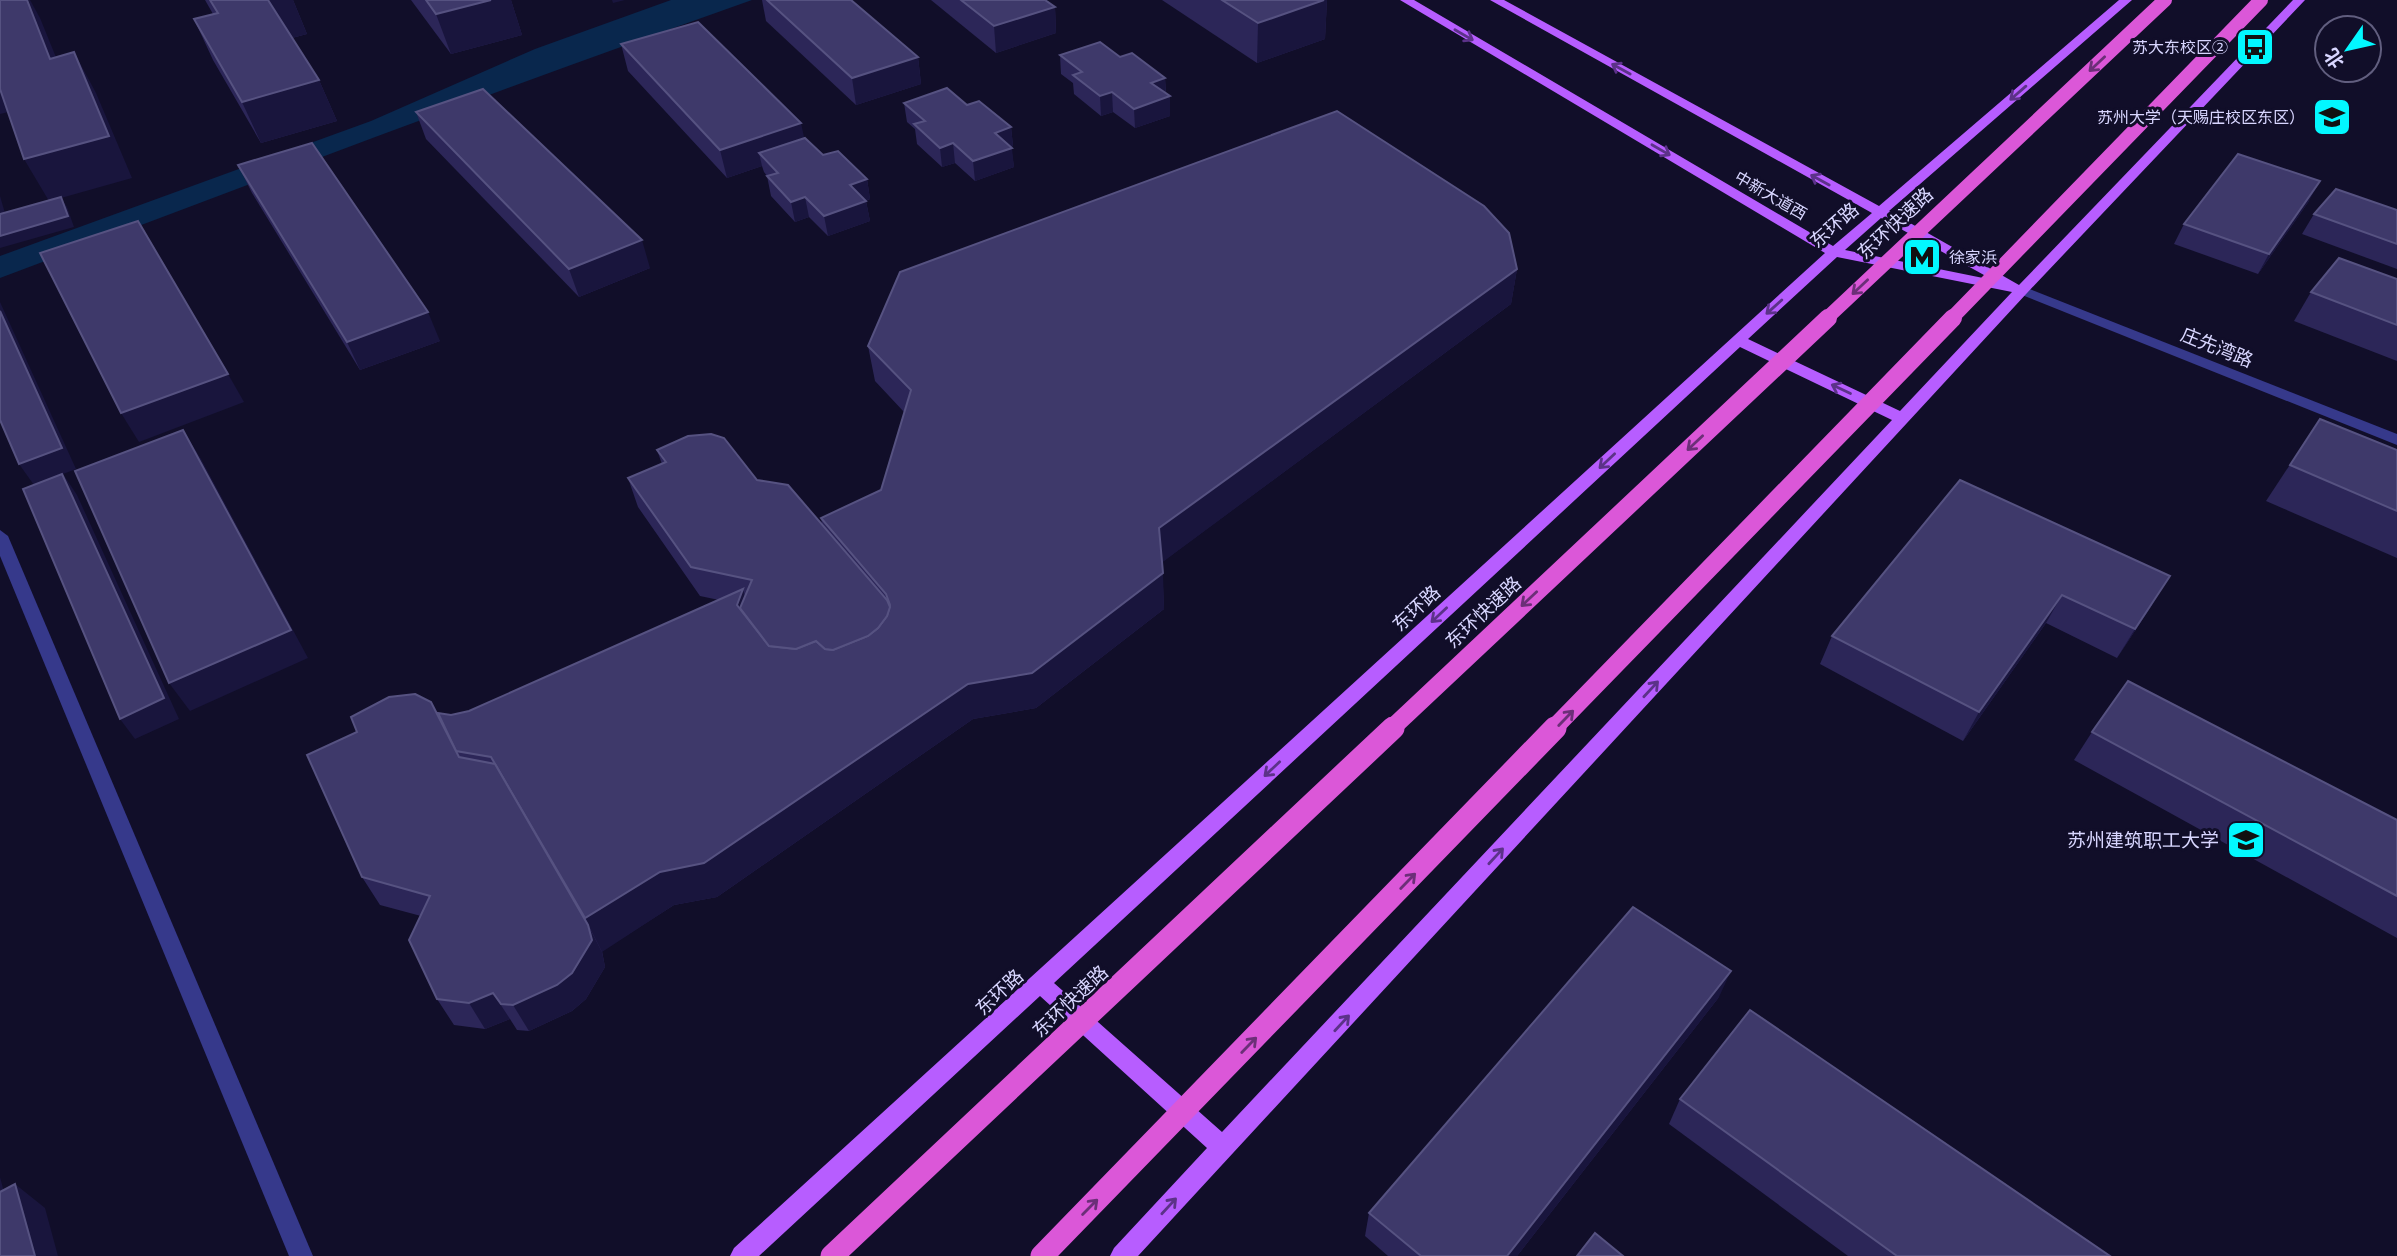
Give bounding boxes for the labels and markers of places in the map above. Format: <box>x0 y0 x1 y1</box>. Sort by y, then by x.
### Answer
bus stop icon: 苏大东校区② <box>2234 26 2276 68</box>
place label: 苏大东校区② <box>2132 37 2228 57</box>
school or university icon: 苏州大学（天赐庄校区东区） <box>2311 96 2353 138</box>
place label: 苏州大学（天赐庄校区东区） <box>2097 107 2305 127</box>
metro station icon: 徐家浜 <box>1901 236 1943 278</box>
place label: 徐家浜 <box>1949 247 1997 267</box>
school or university icon: 苏州建筑职工大学 <box>2225 819 2267 861</box>
place label: 苏州建筑职工大学 <box>2067 828 2219 852</box>

